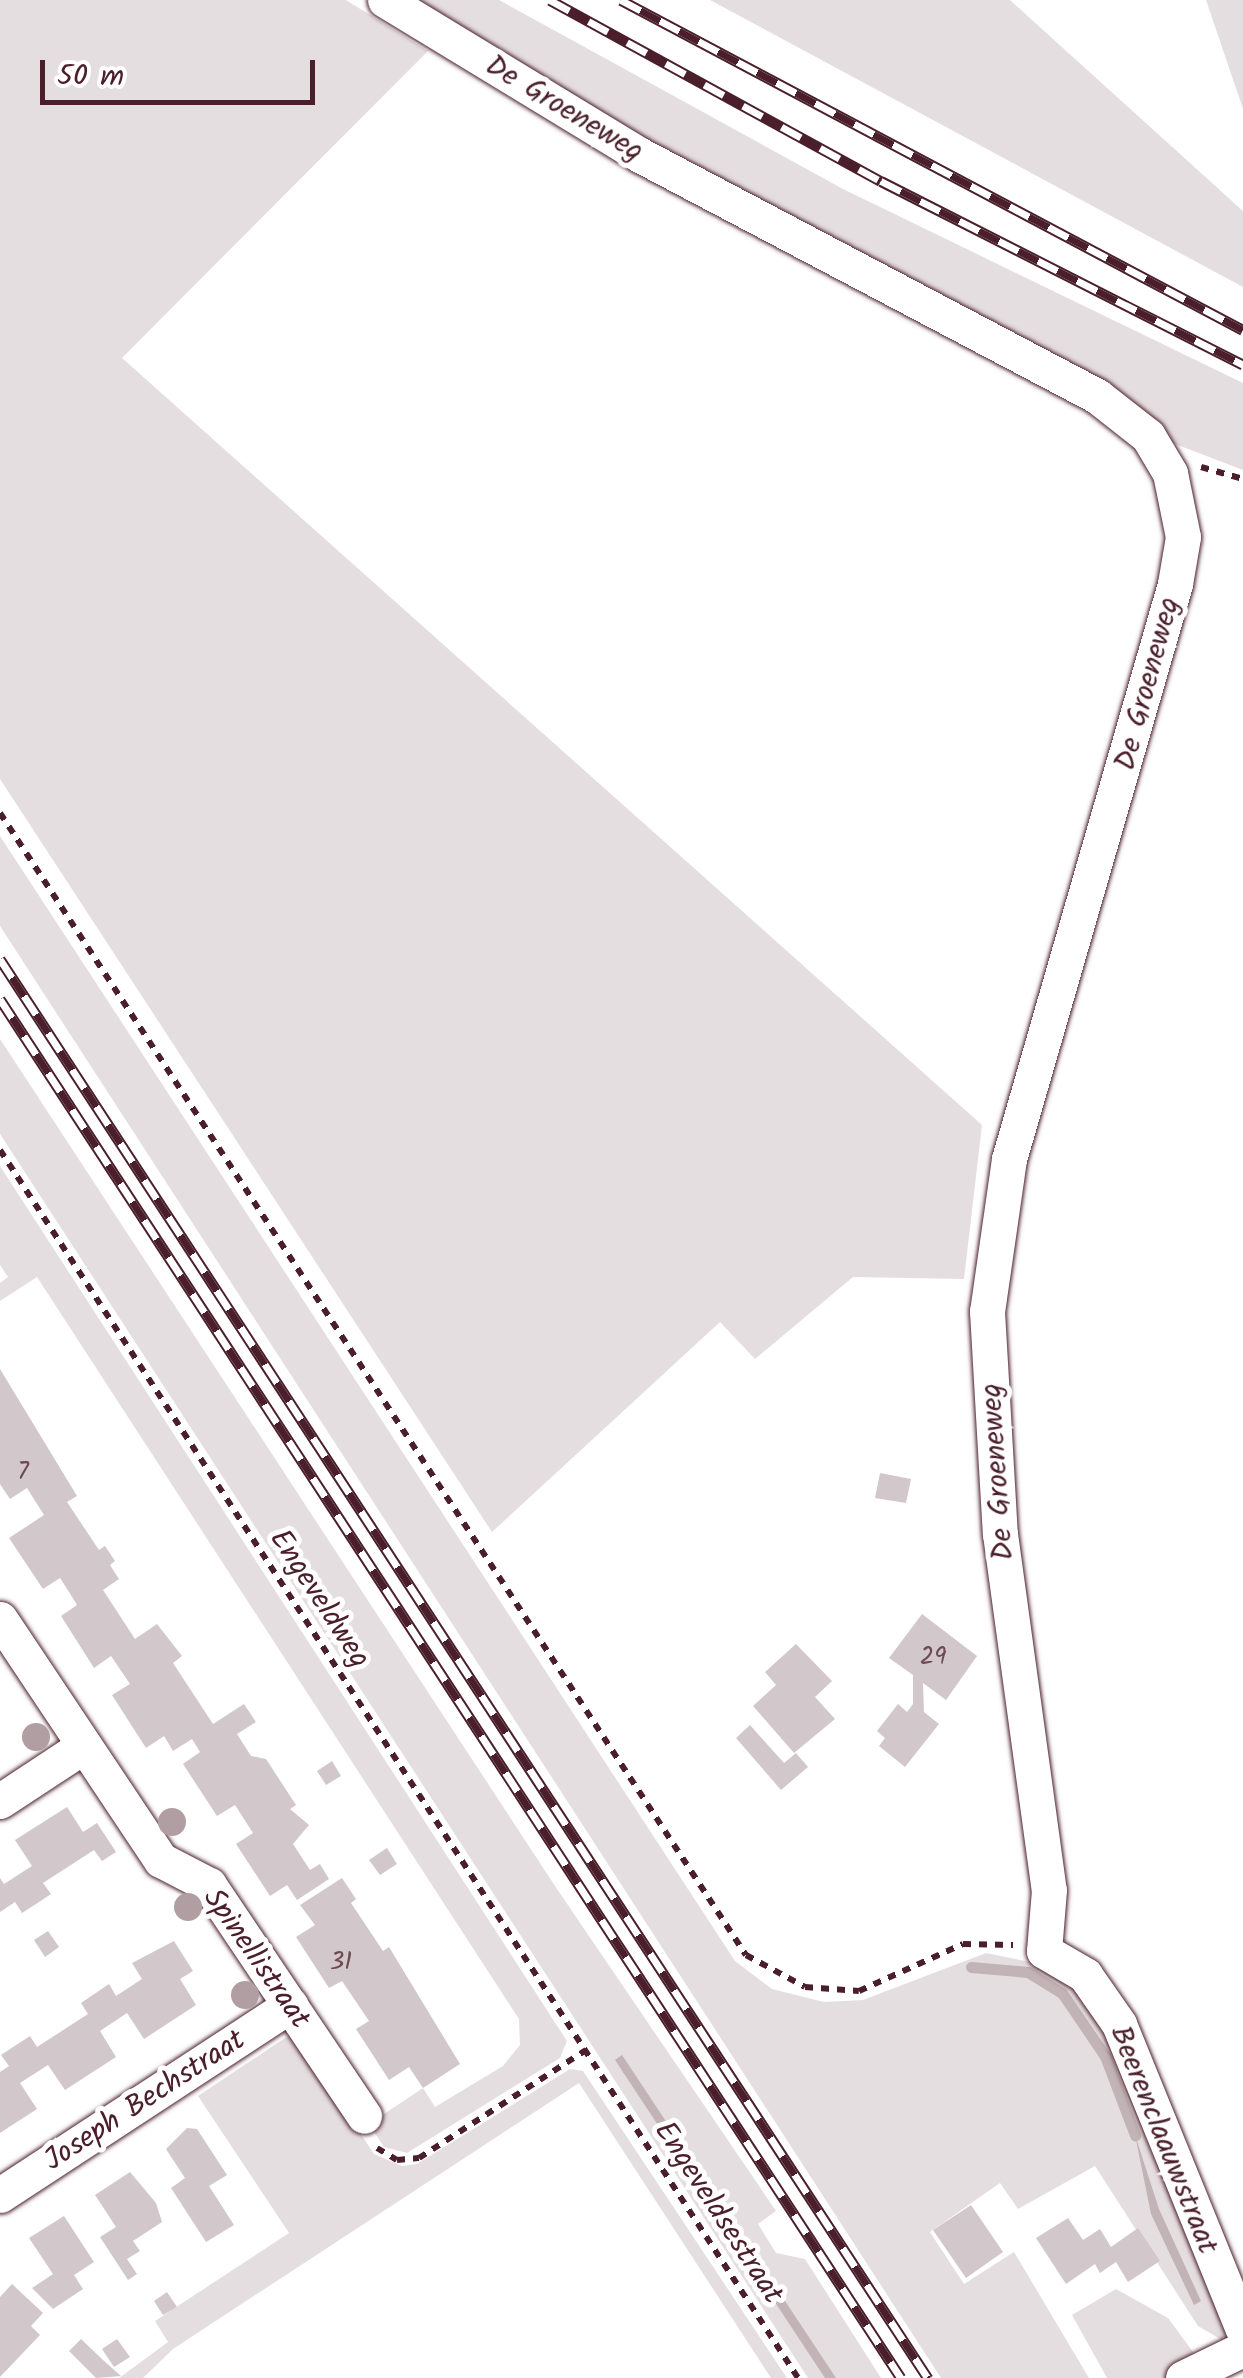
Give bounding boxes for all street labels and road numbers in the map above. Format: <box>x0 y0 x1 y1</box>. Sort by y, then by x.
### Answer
street label: De Groeneweg <box>479 48 649 170</box>
street label: De Groeneweg <box>1108 594 1188 774</box>
street label: De Groeneweg <box>974 1382 1022 1562</box>
street label: Engeveldweg <box>261 1523 377 1675</box>
street label: Spinellistraat <box>195 1882 317 2036</box>
street label: Beerenclaauwstraat <box>1101 2021 1225 2259</box>
street label: Joseph Bechstraat <box>38 2023 252 2179</box>
street label: Engeveldsestraat <box>646 2115 790 2311</box>

